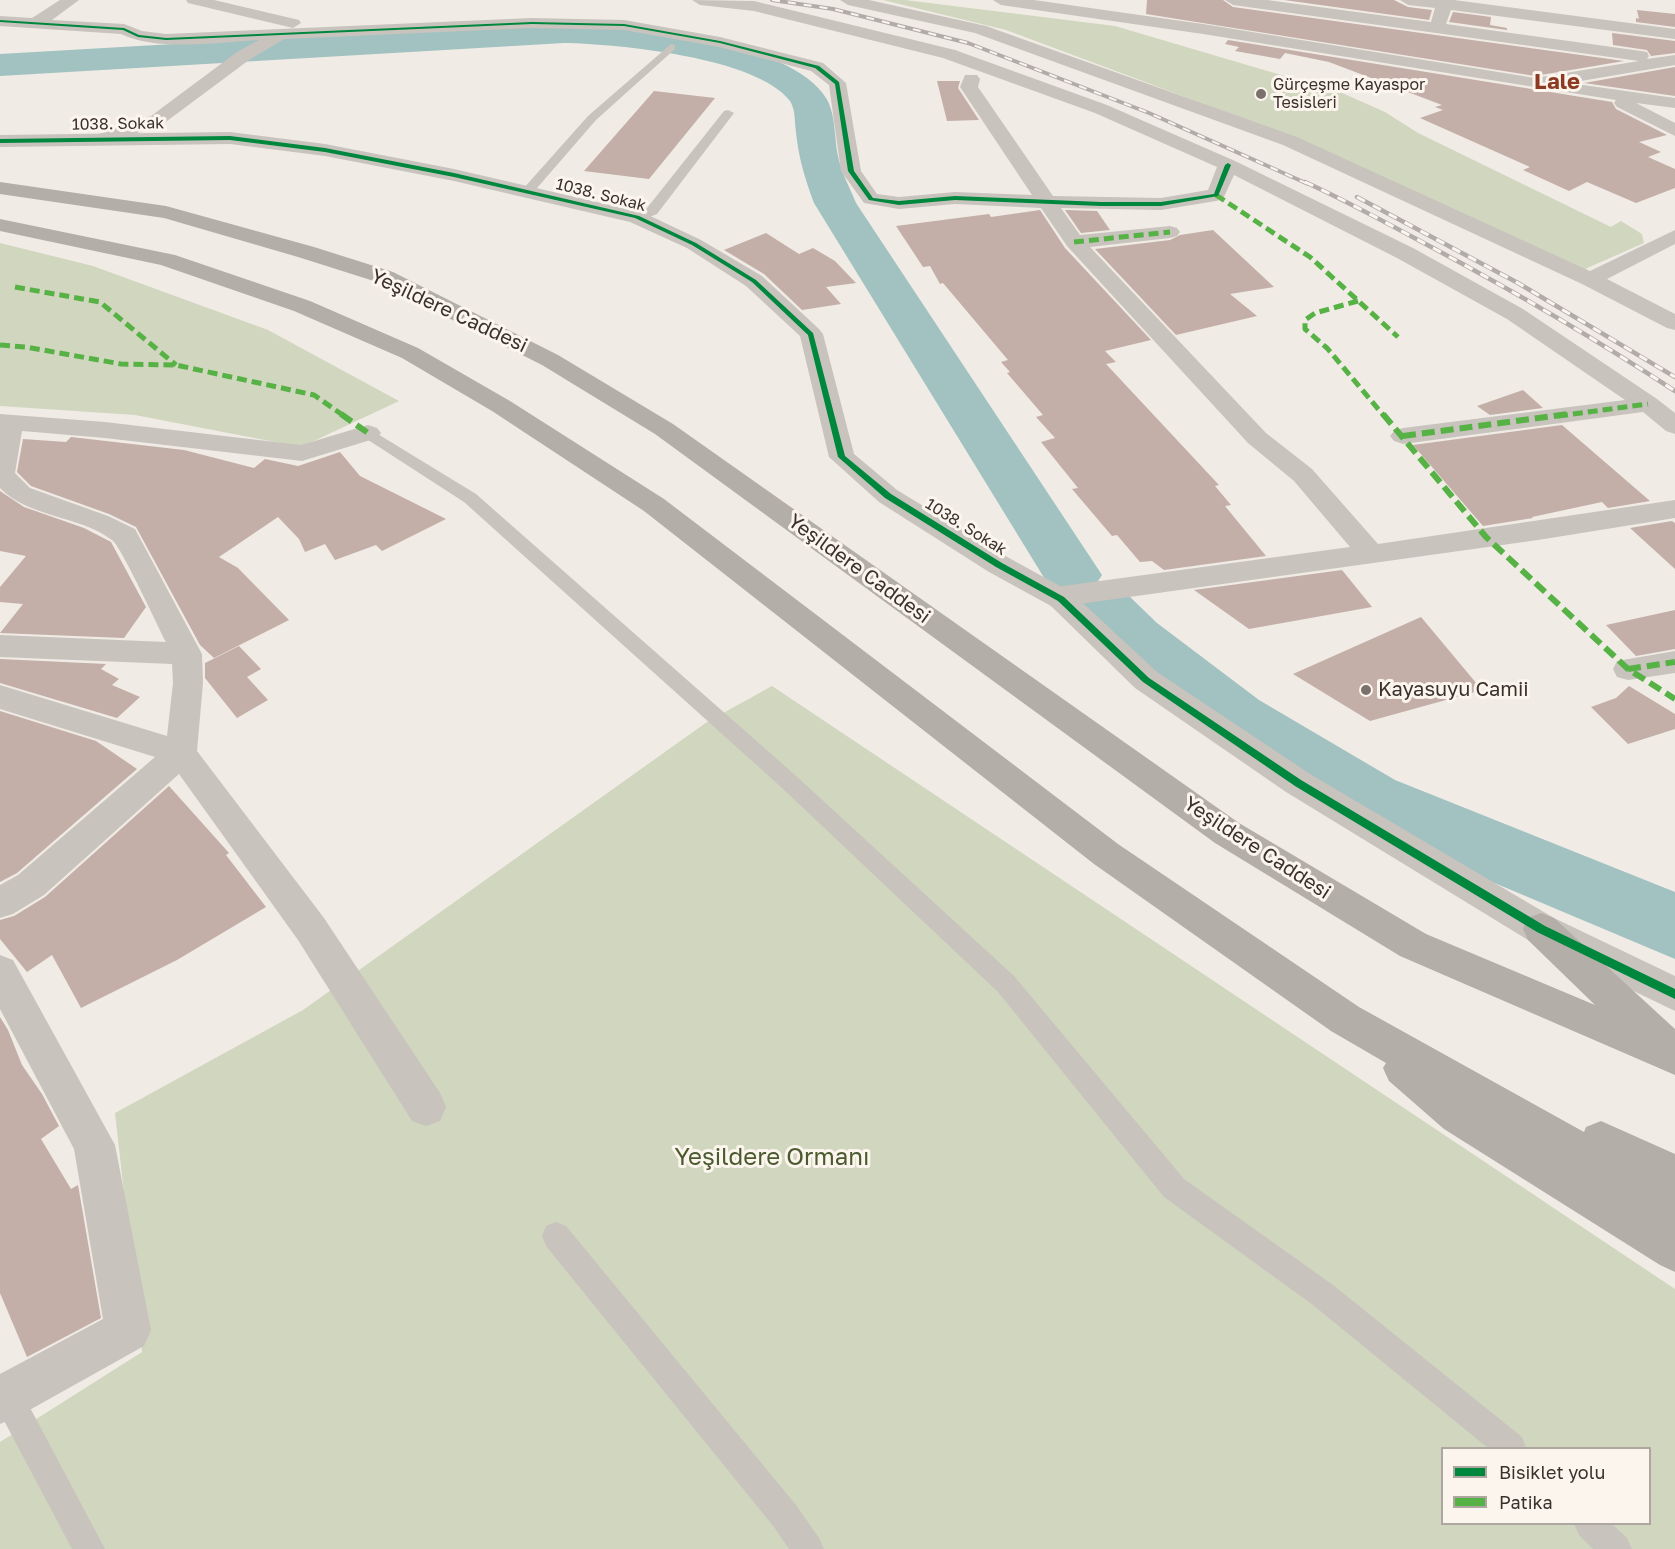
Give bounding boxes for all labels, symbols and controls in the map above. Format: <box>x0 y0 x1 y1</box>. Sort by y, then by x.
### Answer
district label: Lale <box>1534 69 1580 95</box>
place label: Gürçeşme Kayaspor Tesisleri <box>1273 75 1425 113</box>
marker: Gürçeşme Kayaspor Tesisleri <box>1254 87 1268 101</box>
street label: 1038. Sokak <box>72 114 164 134</box>
street label: 1038. Sokak <box>554 175 648 215</box>
street label: Yeşildere Caddesi <box>367 264 531 358</box>
street label: 1038. Sokak <box>922 494 1010 560</box>
street label: Yeşildere Caddesi <box>783 509 935 629</box>
place label: Kayasuyu Camii <box>1378 678 1529 702</box>
marker: Kayasuyu Camii <box>1359 683 1373 697</box>
street label: Yeşildere Caddesi <box>1179 792 1335 904</box>
park label: Yeşildere Ormanı <box>675 1143 869 1171</box>
legend <box>1441 1447 1651 1525</box>
text: Bisiklet yolu <box>1499 1461 1605 1483</box>
text: Patika <box>1499 1491 1553 1513</box>

